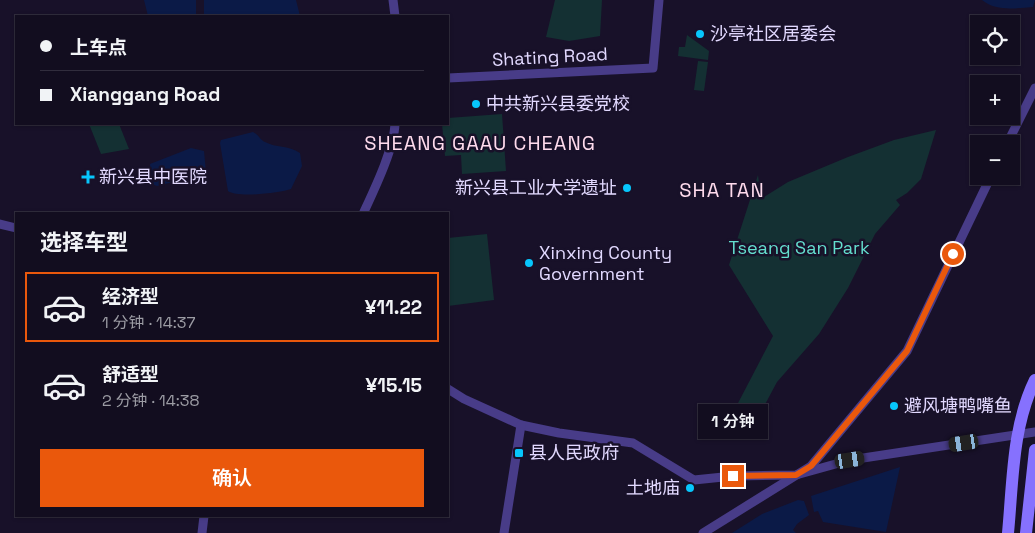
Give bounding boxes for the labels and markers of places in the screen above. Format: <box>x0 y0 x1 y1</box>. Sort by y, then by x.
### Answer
place label: 沙亭社区居委会 <box>710 22 836 45</box>
marker: 沙亭社区居委会 <box>694 28 706 40</box>
place label: 中共新兴县委党校 <box>486 92 630 115</box>
marker: 中共新兴县委党校 <box>470 98 482 110</box>
place label: 新兴县中医院 <box>99 165 207 188</box>
marker: 新兴县中医院 <box>81 170 95 184</box>
place label: 新兴县工业大学遗址 <box>455 176 617 199</box>
marker: 新兴县工业大学遗址 <box>621 182 633 194</box>
place label: Xinxing County Government <box>539 241 672 285</box>
marker: Xinxing County Government <box>523 257 535 269</box>
place label: 避风塘鸭嘴鱼 <box>904 394 1012 417</box>
marker: 避风塘鸭嘴鱼 <box>888 400 900 412</box>
place label: 县人民政府 <box>529 441 619 464</box>
marker: 县人民政府 <box>513 447 525 459</box>
place label: 土地庙 <box>626 476 680 499</box>
marker: 土地庙 <box>684 482 696 494</box>

